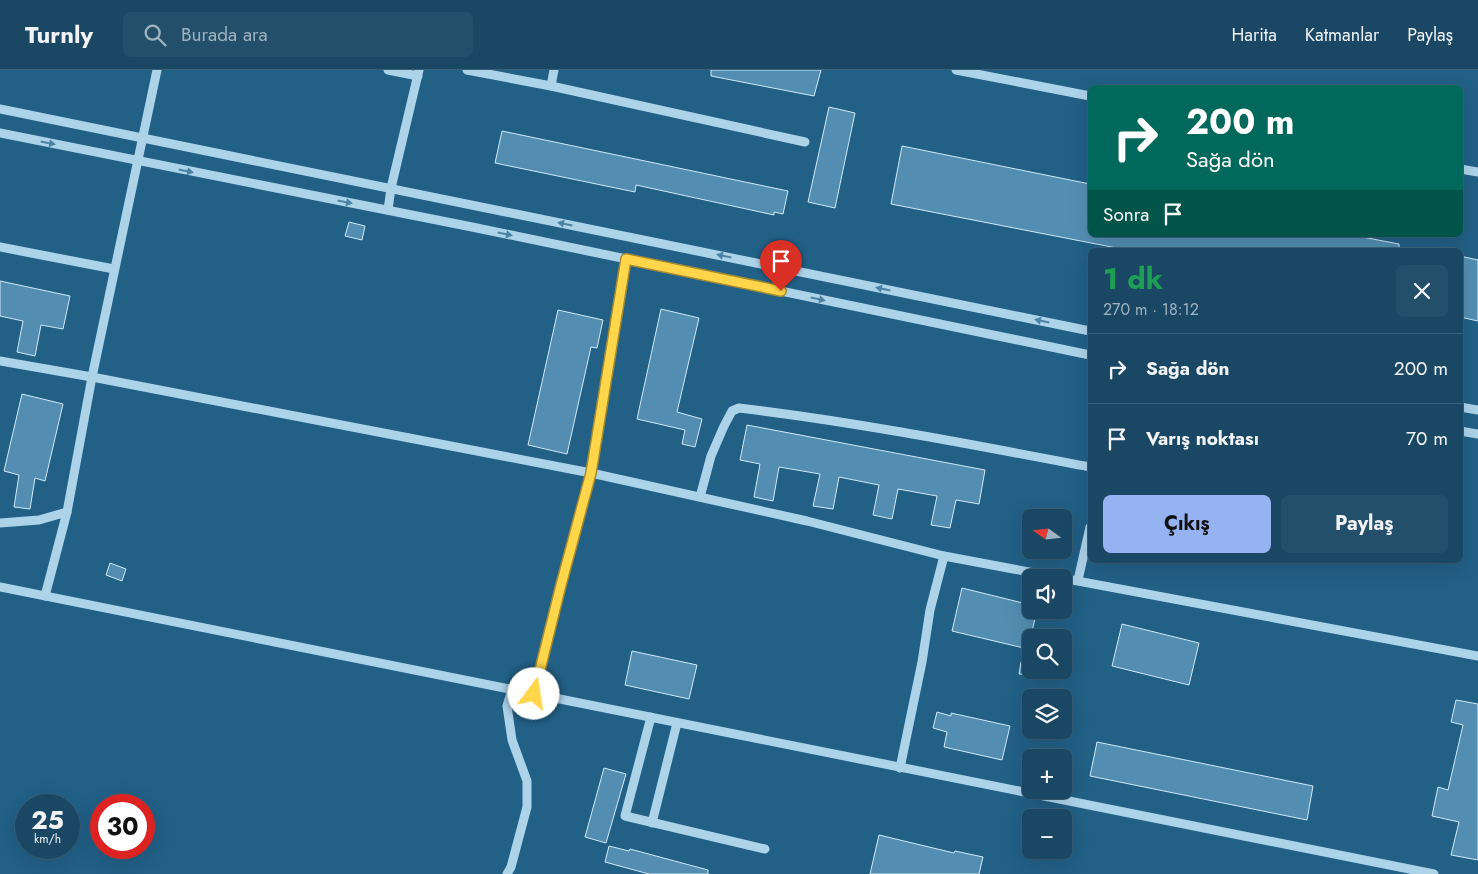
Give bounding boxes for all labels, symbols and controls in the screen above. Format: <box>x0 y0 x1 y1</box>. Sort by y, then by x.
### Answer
search box <box>123 12 473 57</box>
text: Turnly <box>25 17 93 52</box>
icon: search <box>141 21 169 49</box>
text: Burada ara <box>181 21 268 48</box>
text: Harita <box>1231 22 1277 48</box>
text: Katmanlar <box>1305 22 1379 48</box>
text: Paylaş <box>1407 22 1453 48</box>
text: 200 m <box>1186 97 1295 147</box>
icon: right <box>1103 105 1168 170</box>
one-way arrow <box>40 139 55 147</box>
text: Sağa dön <box>1186 143 1274 175</box>
one-way arrow <box>178 167 194 175</box>
one-way arrow <box>338 198 353 206</box>
icon: arrive <box>1159 200 1187 228</box>
text: Sonra <box>1103 201 1149 228</box>
one-way arrow <box>556 219 572 227</box>
one-way arrow <box>497 230 513 238</box>
pin <box>760 240 802 291</box>
icon: arrive <box>767 247 795 275</box>
one-way arrow <box>716 252 731 260</box>
text: 1 dk <box>1103 257 1163 300</box>
button: close <box>1396 265 1448 317</box>
one-way arrow <box>875 285 891 293</box>
one-way arrow <box>811 295 826 303</box>
text: 270 m · 18:12 <box>1103 298 1199 321</box>
one-way arrow <box>1034 317 1050 325</box>
icon: right <box>1103 355 1131 383</box>
text: Sağa dön <box>1146 355 1230 382</box>
text: 200 m <box>1394 355 1448 382</box>
icon: arrive <box>1103 425 1131 453</box>
text: Varış noktası <box>1146 425 1259 452</box>
text: 70 m <box>1406 425 1448 452</box>
button: Çıkış <box>1103 495 1271 553</box>
button: Paylaş <box>1281 495 1448 553</box>
north arrow <box>1022 509 1072 559</box>
map controls <box>1022 509 1072 859</box>
button: sound <box>1022 569 1072 619</box>
button: search <box>1022 629 1072 679</box>
position arrow <box>507 667 559 719</box>
button: layers <box>1022 689 1072 739</box>
button: + <box>1022 749 1072 799</box>
speed limit sign: 30 <box>90 794 155 859</box>
text: 25 <box>31 802 64 838</box>
button: − <box>1022 809 1072 859</box>
text: km/h <box>34 830 61 848</box>

